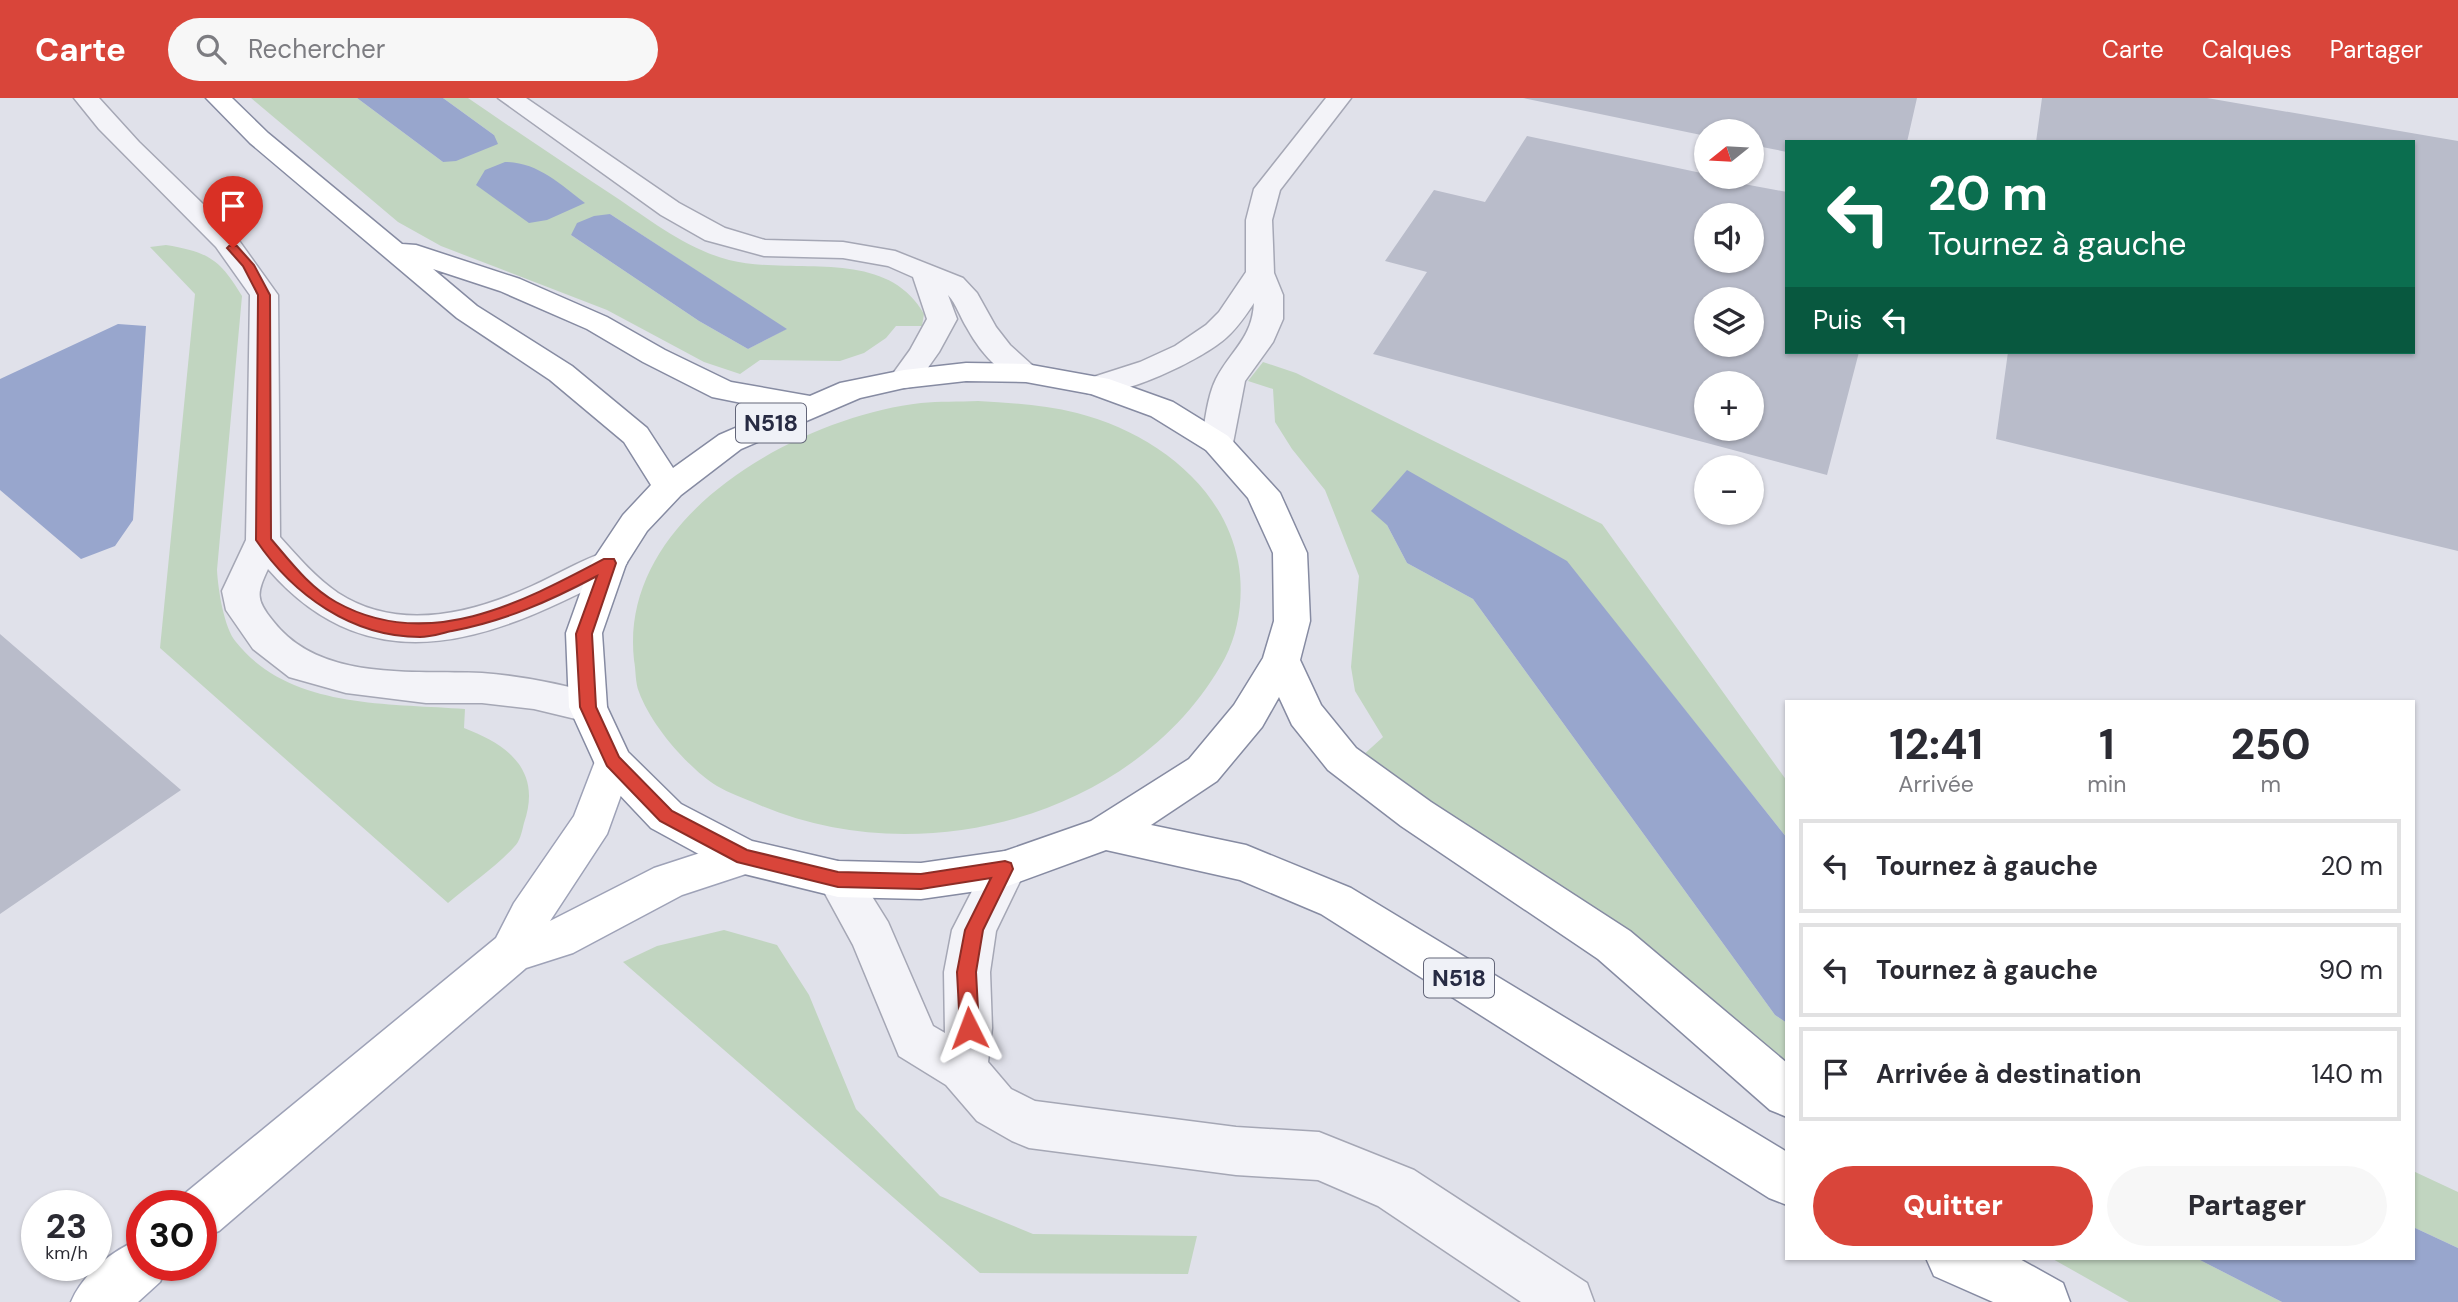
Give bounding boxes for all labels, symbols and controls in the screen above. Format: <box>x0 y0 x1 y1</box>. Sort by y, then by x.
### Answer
search box <box>168 18 658 81</box>
text: Carte <box>35 28 126 71</box>
icon: search <box>192 30 230 68</box>
text: Rechercher <box>248 32 385 66</box>
text: Carte <box>2102 34 2164 65</box>
text: Calques <box>2202 34 2292 65</box>
text: Partager <box>2330 34 2423 65</box>
north arrow <box>1694 119 1764 189</box>
map controls <box>1694 119 1764 525</box>
text: 20 m <box>1928 161 2048 225</box>
icon: left <box>1813 168 1904 259</box>
pin <box>203 176 263 248</box>
icon: arrive <box>214 187 252 225</box>
button: sound <box>1694 203 1764 273</box>
text: Tournez à gauche <box>1928 223 2186 265</box>
button: layers <box>1694 287 1764 357</box>
icon: left <box>1876 301 1914 339</box>
text: Puis <box>1813 303 1862 337</box>
button: + <box>1694 371 1764 441</box>
road number: N518 <box>736 404 806 442</box>
button: − <box>1694 455 1764 525</box>
text: 12:41 <box>1889 717 1983 772</box>
text: 1 <box>2099 717 2115 772</box>
text: 250 <box>2231 717 2311 772</box>
text: Arrivée <box>1898 769 1974 799</box>
text: min <box>2087 769 2126 799</box>
text: m <box>2260 769 2281 799</box>
icon: left <box>1817 847 1855 885</box>
text: Tournez à gauche <box>1876 849 2098 883</box>
text: 20 m <box>2320 849 2383 883</box>
icon: left <box>1817 951 1855 989</box>
text: Tournez à gauche <box>1876 953 2098 987</box>
text: 90 m <box>2319 953 2383 987</box>
road number: N518 <box>1424 958 1494 998</box>
position arrow <box>932 991 1006 1065</box>
icon: arrive <box>1817 1055 1855 1093</box>
text: Arrivée à destination <box>1876 1057 2142 1091</box>
text: 140 m <box>2311 1057 2383 1091</box>
button: Quitter <box>1813 1166 2093 1246</box>
button: Partager <box>2107 1166 2387 1246</box>
speed limit sign: 30 <box>126 1190 217 1281</box>
text: 23 <box>46 1203 87 1249</box>
text: km/h <box>45 1241 88 1265</box>

